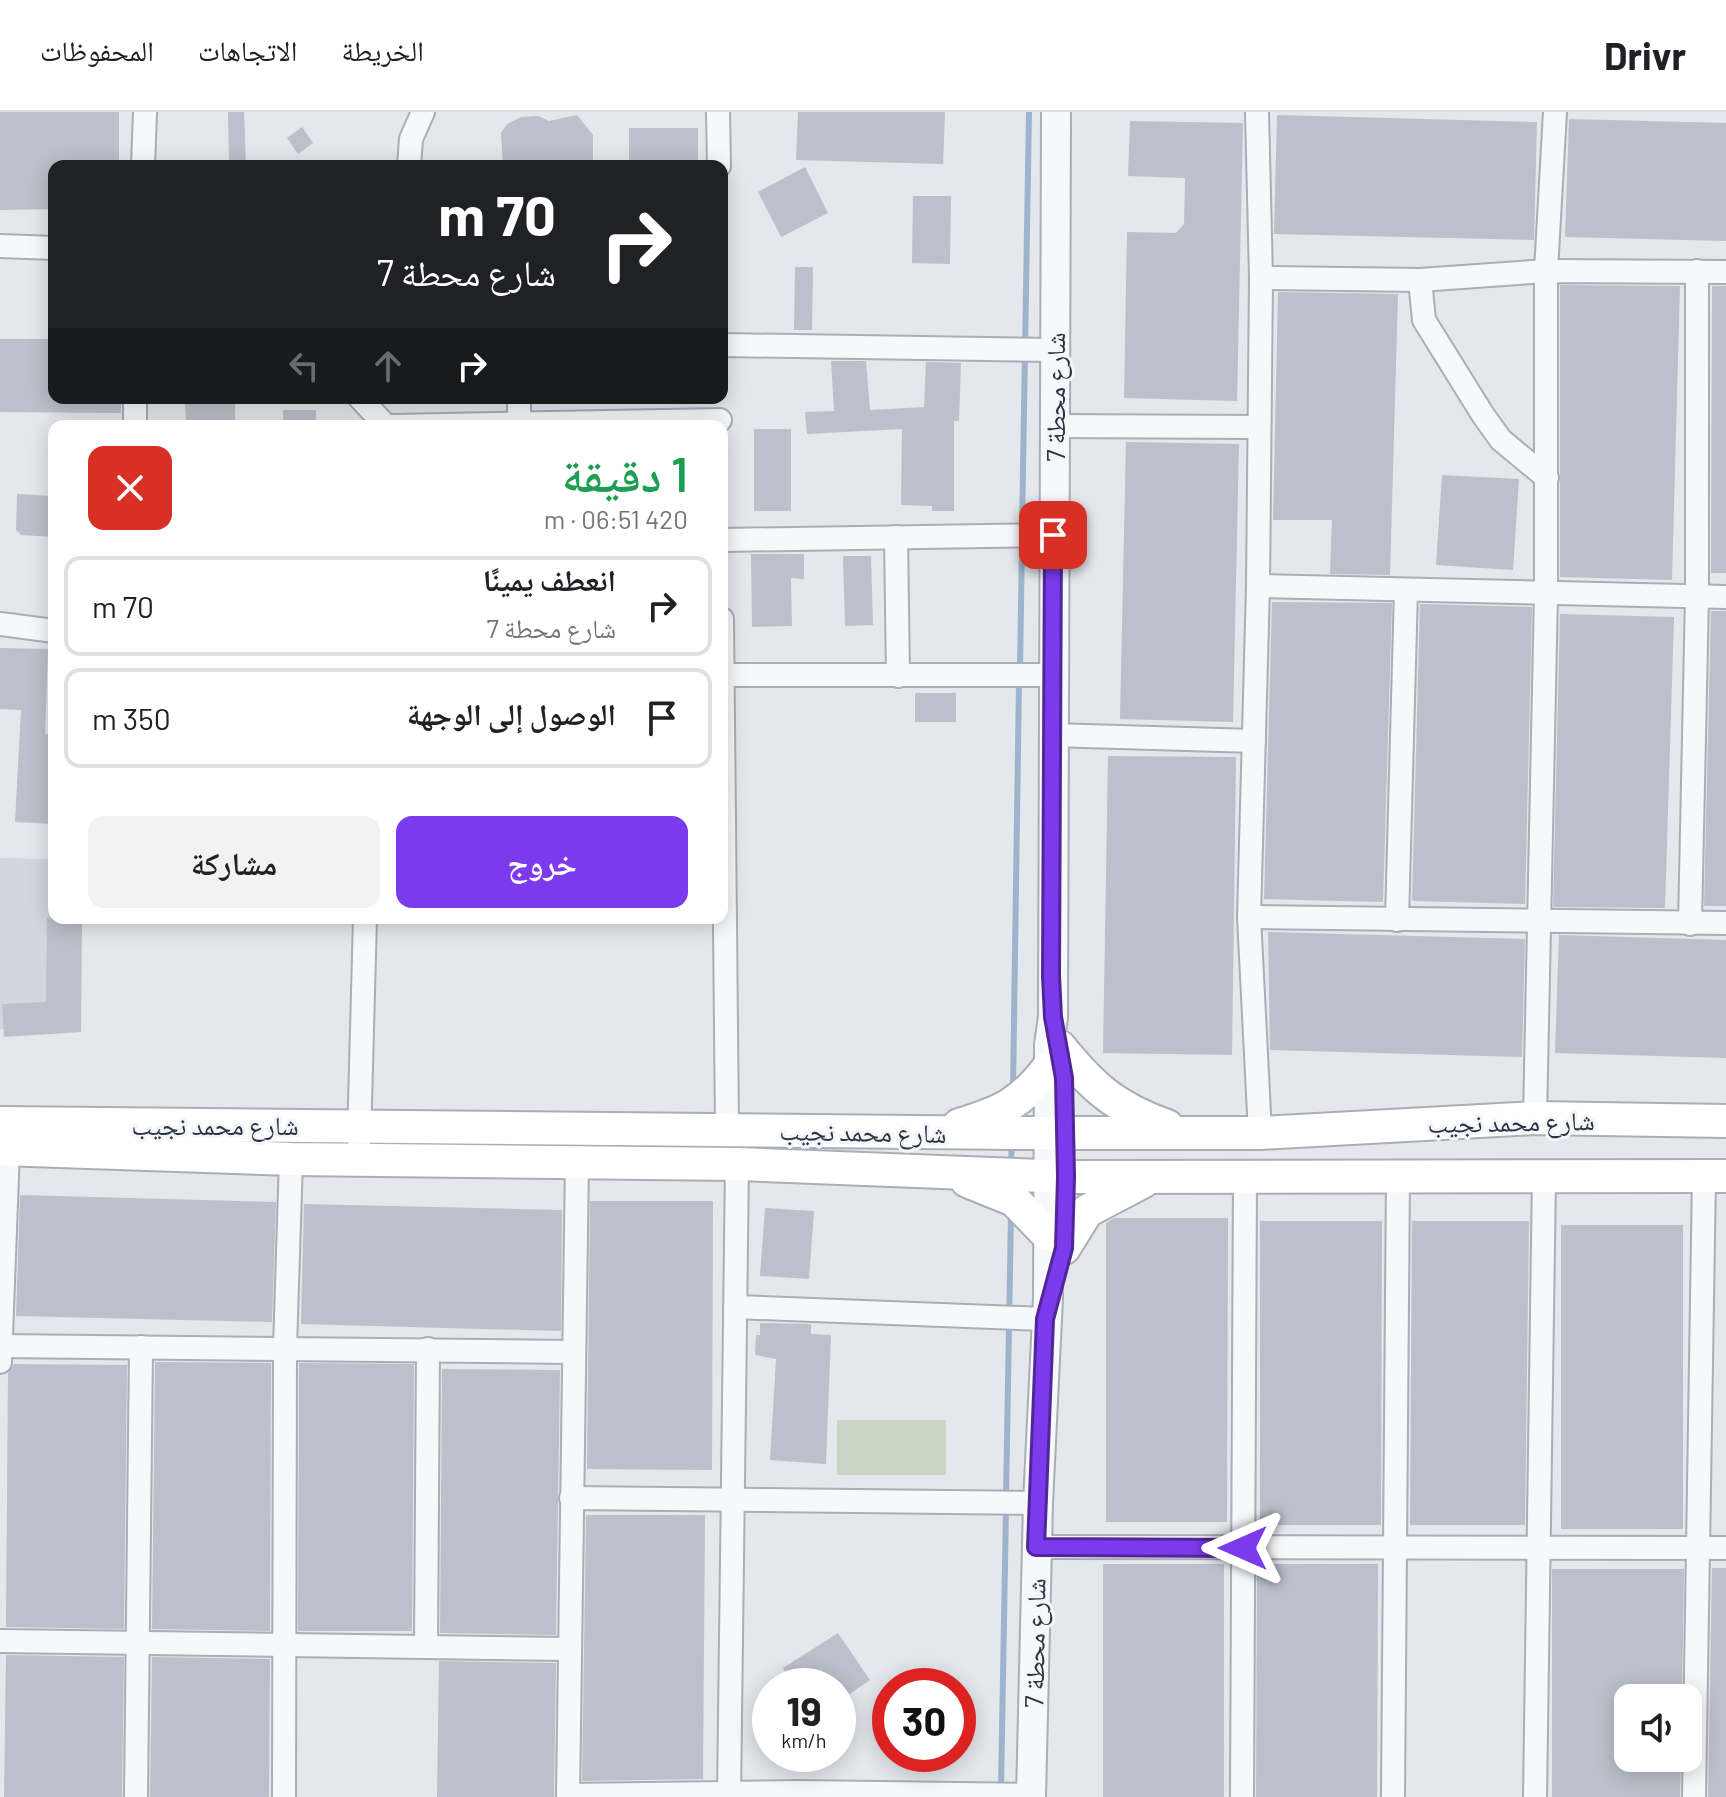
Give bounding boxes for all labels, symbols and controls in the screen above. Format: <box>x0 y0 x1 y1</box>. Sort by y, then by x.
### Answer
text: Drivr <box>1604 32 1686 78</box>
text: المحفوظات <box>40 33 154 67</box>
text: الاتجاهات <box>198 33 297 67</box>
text: الخريطة <box>341 33 424 67</box>
text: 70 m <box>438 180 556 247</box>
icon: right <box>584 192 688 296</box>
text: شارع محطة 7 <box>377 250 556 293</box>
street label: شارع محطة 7 <box>1039 332 1072 462</box>
icon: left <box>282 344 326 388</box>
icon: ahead <box>366 344 410 388</box>
icon: right <box>450 344 494 388</box>
text: 1 دقيقة <box>562 444 688 502</box>
button: close <box>88 446 172 530</box>
pin <box>1019 501 1087 569</box>
text: 420 m · 06:51 <box>544 503 688 534</box>
icon: arrive <box>1031 513 1075 557</box>
text: انعطف يمينًا <box>483 561 616 597</box>
icon: right <box>640 584 684 628</box>
text: 70 m <box>92 588 154 624</box>
text: شارع محطة 7 <box>487 612 616 643</box>
text: الوصول إلى الوجهة <box>407 695 616 731</box>
icon: arrive <box>640 696 684 740</box>
text: 350 m <box>92 700 171 736</box>
button: مشاركة <box>88 816 380 908</box>
button: خروج <box>396 816 688 908</box>
street label: شارع محمد نجيب <box>1427 1104 1595 1140</box>
street label: شارع محمد نجيب <box>131 1109 299 1142</box>
street label: شارع محمد نجيب <box>779 1114 947 1150</box>
position arrow <box>1201 1506 1285 1590</box>
street label: شارع محطة 7 <box>1017 1578 1053 1708</box>
speed limit sign: 30 <box>872 1668 976 1772</box>
map controls <box>1614 1684 1702 1772</box>
button: sound <box>1614 1684 1702 1772</box>
text: 19 <box>786 1686 822 1734</box>
text: km/h <box>781 1728 827 1752</box>

